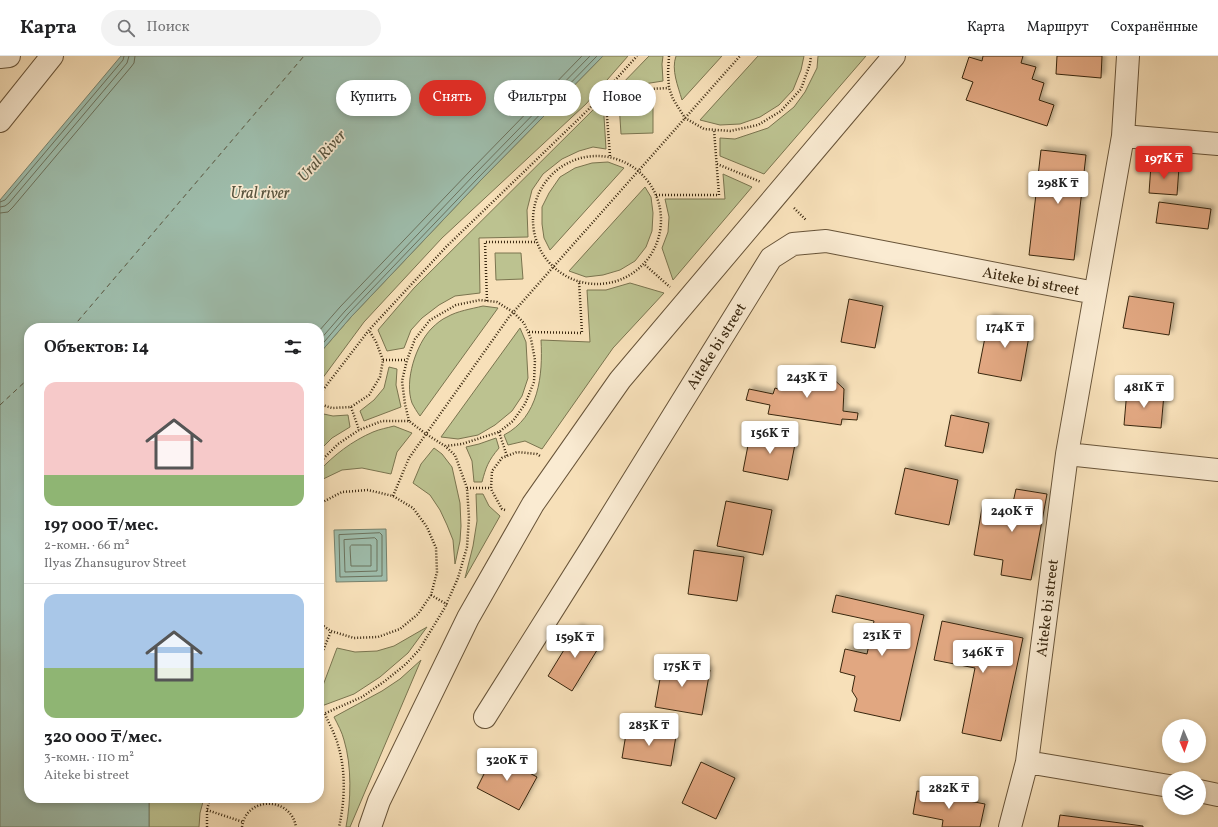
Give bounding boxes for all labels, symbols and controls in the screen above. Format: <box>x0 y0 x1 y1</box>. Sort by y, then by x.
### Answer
search box <box>101 10 381 46</box>
text: Карта <box>20 15 77 41</box>
icon: search <box>115 17 137 39</box>
text: Поиск <box>147 17 190 38</box>
text: Карта <box>967 18 1005 37</box>
text: Маршрут <box>1027 18 1089 37</box>
text: Сохранённые <box>1111 18 1198 37</box>
chip: Купить <box>336 80 411 116</box>
chip: Снять <box>419 80 486 116</box>
chip: Фильтры <box>494 80 581 116</box>
chip: Новое <box>589 80 656 116</box>
water label: Ural River <box>293 125 353 187</box>
pin: 197K ₸ <box>1131 146 1197 180</box>
text: 197K ₸ <box>1144 150 1184 168</box>
pin: 298K ₸ <box>1025 171 1091 205</box>
text: 298K ₸ <box>1037 175 1079 193</box>
water label: Ural river <box>230 183 291 205</box>
street label: Aiteke bi street <box>980 263 1081 302</box>
street label: Aiteke bi street <box>682 299 752 394</box>
pin: 174K ₸ <box>972 315 1038 349</box>
text: 174K ₸ <box>986 319 1024 337</box>
text: Объектов: 14 <box>44 336 149 359</box>
icon: filters <box>282 336 304 358</box>
pin: 243K ₸ <box>774 365 840 399</box>
text: 243K ₸ <box>786 369 828 387</box>
pin: 481K ₸ <box>1111 375 1177 409</box>
text: 481K ₸ <box>1124 379 1164 397</box>
icon: home <box>138 408 210 480</box>
pin: 156K ₸ <box>737 421 803 455</box>
text: 156K ₸ <box>750 425 790 443</box>
pin: 240K ₸ <box>979 499 1045 533</box>
text: 240K ₸ <box>991 503 1033 521</box>
text: 197 000 ₸/мес. <box>44 514 159 537</box>
text: 2-комн. · 66 m² <box>44 537 130 555</box>
text: Ilyas Zhansugurov Street <box>44 555 187 573</box>
street label: Aiteke bi street <box>1032 558 1065 658</box>
icon: home <box>138 620 210 692</box>
pin: 231K ₸ <box>849 623 915 657</box>
pin: 159K ₸ <box>542 625 608 659</box>
text: 231K ₸ <box>863 627 901 645</box>
text: 159K ₸ <box>555 629 595 647</box>
pin: 346K ₸ <box>950 640 1016 674</box>
text: 346K ₸ <box>962 644 1004 662</box>
pin: 175K ₸ <box>649 654 715 688</box>
text: 175K ₸ <box>663 658 701 676</box>
pin: 283K ₸ <box>616 713 682 747</box>
text: 283K ₸ <box>628 717 670 735</box>
north arrow <box>1162 719 1206 763</box>
map controls <box>1162 719 1206 815</box>
text: 320 000 ₸/мес. <box>44 726 162 749</box>
pin: 320K ₸ <box>474 748 540 782</box>
text: 3-комн. · 110 m² <box>44 749 134 767</box>
text: 320K ₸ <box>486 752 528 770</box>
text: Aiteke bi street <box>44 767 129 785</box>
button: layers <box>1162 771 1206 815</box>
pin: 282K ₸ <box>916 776 982 810</box>
text: 282K ₸ <box>929 780 970 798</box>

